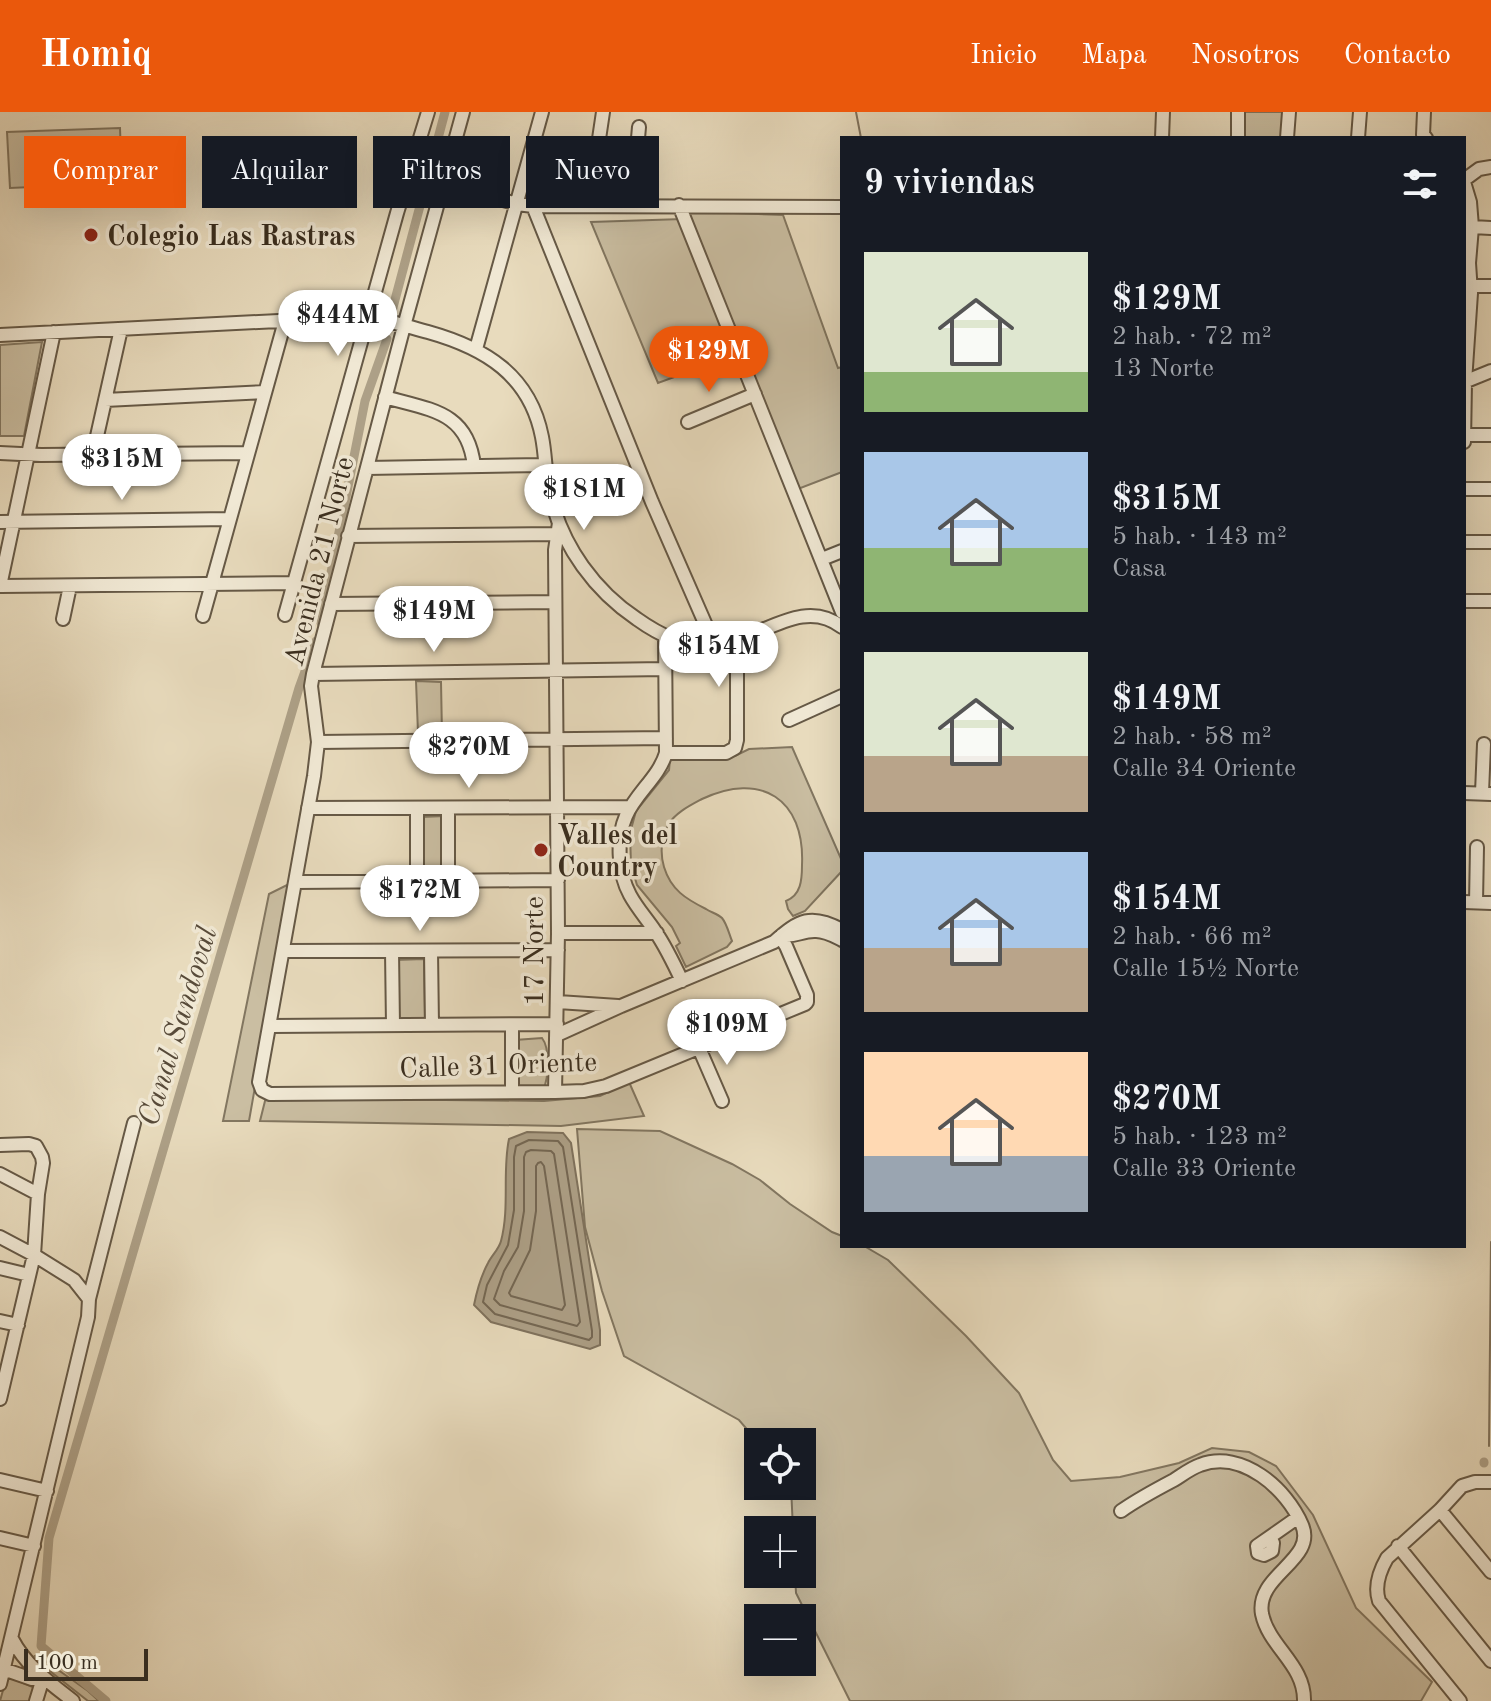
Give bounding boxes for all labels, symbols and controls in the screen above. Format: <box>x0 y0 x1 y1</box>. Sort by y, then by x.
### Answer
text: Homiq <box>40 37 152 75</box>
text: Inicio <box>970 42 1037 70</box>
text: Mapa <box>1081 42 1147 70</box>
text: Nosotros <box>1191 42 1300 70</box>
text: Contacto <box>1344 42 1451 70</box>
chip: Comprar <box>24 136 186 208</box>
chip: Alquilar <box>202 136 357 208</box>
chip: Filtros <box>373 136 510 208</box>
chip: Nuevo <box>526 136 659 208</box>
icon: filters <box>1398 162 1442 206</box>
text: 9 viviendas <box>864 167 1035 201</box>
place label: Colegio Las Rastras <box>107 224 355 252</box>
marker: Colegio Las Rastras <box>82 226 100 244</box>
text: $129M <box>1112 283 1221 317</box>
icon: home <box>928 284 1024 380</box>
pin: $444M <box>282 290 394 358</box>
text: $444M <box>296 303 380 329</box>
text: 2 hab. · 72 m² <box>1112 324 1272 350</box>
pin: $129M <box>653 326 765 394</box>
text: $129M <box>667 339 751 365</box>
text: 13 Norte <box>1112 356 1214 382</box>
pin: $315M <box>66 434 178 502</box>
text: $315M <box>80 447 164 473</box>
street label: Avenida 21 Norte <box>281 454 360 669</box>
pin: $181M <box>528 464 640 532</box>
text: $181M <box>542 477 626 503</box>
text: $315M <box>1112 483 1221 517</box>
icon: home <box>928 484 1024 580</box>
text: 5 hab. · 143 m² <box>1112 524 1287 550</box>
text: Casa <box>1112 556 1166 582</box>
pin: $149M <box>378 586 490 654</box>
text: $149M <box>392 599 476 625</box>
pin: $154M <box>663 621 775 689</box>
text: $154M <box>677 634 761 660</box>
text: $149M <box>1112 683 1221 717</box>
icon: home <box>928 684 1024 780</box>
pin: $270M <box>413 722 525 790</box>
text: 2 hab. · 58 m² <box>1112 724 1272 750</box>
text: $270M <box>427 735 511 761</box>
text: Calle 34 Oriente <box>1112 756 1296 782</box>
place label: Valles del Country <box>557 823 678 883</box>
marker: Valles del Country <box>532 841 550 859</box>
pin: $172M <box>364 865 476 933</box>
text: $172M <box>378 878 462 904</box>
text: $154M <box>1112 883 1221 917</box>
icon: home <box>928 884 1024 980</box>
street label: 17 Norte <box>522 896 550 1006</box>
water label: Canal Sandoval <box>134 923 224 1130</box>
text: 2 hab. · 66 m² <box>1112 924 1272 950</box>
text: Calle 15½ Norte <box>1112 956 1299 982</box>
pin: $109M <box>671 999 783 1067</box>
text: $109M <box>685 1012 769 1038</box>
street label: Calle 31 Oriente <box>399 1050 598 1084</box>
text: $270M <box>1112 1083 1221 1117</box>
icon: home <box>928 1084 1024 1180</box>
text: 5 hab. · 123 m² <box>1112 1124 1287 1150</box>
text: Calle 33 Oriente <box>1112 1156 1296 1182</box>
map controls <box>744 1428 816 1676</box>
button: locate <box>744 1428 816 1500</box>
button: + <box>744 1516 816 1588</box>
button: − <box>744 1604 816 1676</box>
scale bar <box>24 1645 148 1681</box>
text: 100 m <box>36 1652 98 1674</box>

